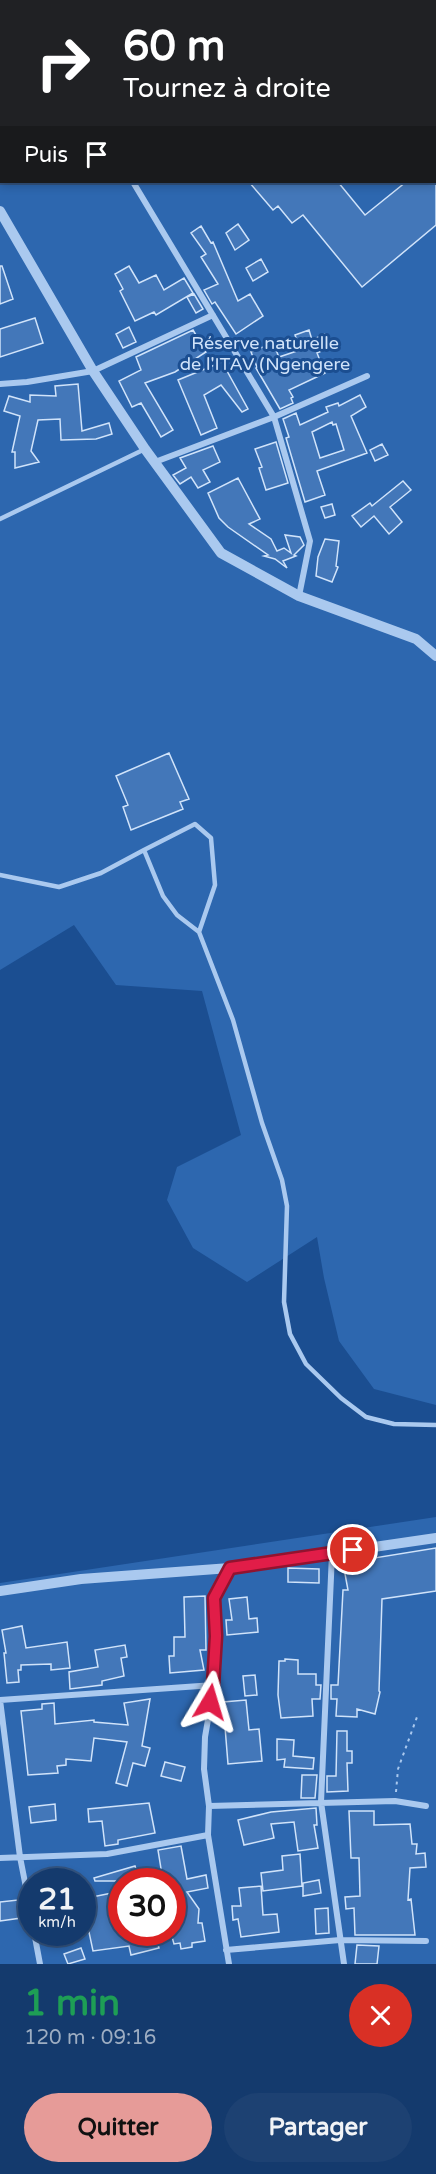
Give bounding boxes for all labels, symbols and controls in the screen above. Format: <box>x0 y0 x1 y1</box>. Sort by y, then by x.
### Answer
text: 60 m <box>123 21 225 72</box>
icon: right <box>24 24 102 102</box>
text: Tournez à droite <box>123 72 331 105</box>
icon: arrive <box>80 138 113 171</box>
text: Puis <box>24 142 68 168</box>
park label: Réserve naturelle de l'ITAV (Ngengere <box>180 332 350 375</box>
pin <box>327 1524 378 1575</box>
icon: arrive <box>336 1533 369 1566</box>
position arrow <box>178 1670 242 1734</box>
speed limit sign: 30 <box>108 1868 186 1946</box>
text: 21 <box>38 1881 76 1918</box>
text: km/h <box>38 1913 76 1931</box>
text: 1 min <box>24 1982 120 2025</box>
button: close <box>349 1984 412 2047</box>
text: 120 m · 09:16 <box>24 2026 156 2050</box>
button: Quitter <box>24 2093 212 2162</box>
button: Partager <box>224 2093 412 2162</box>

